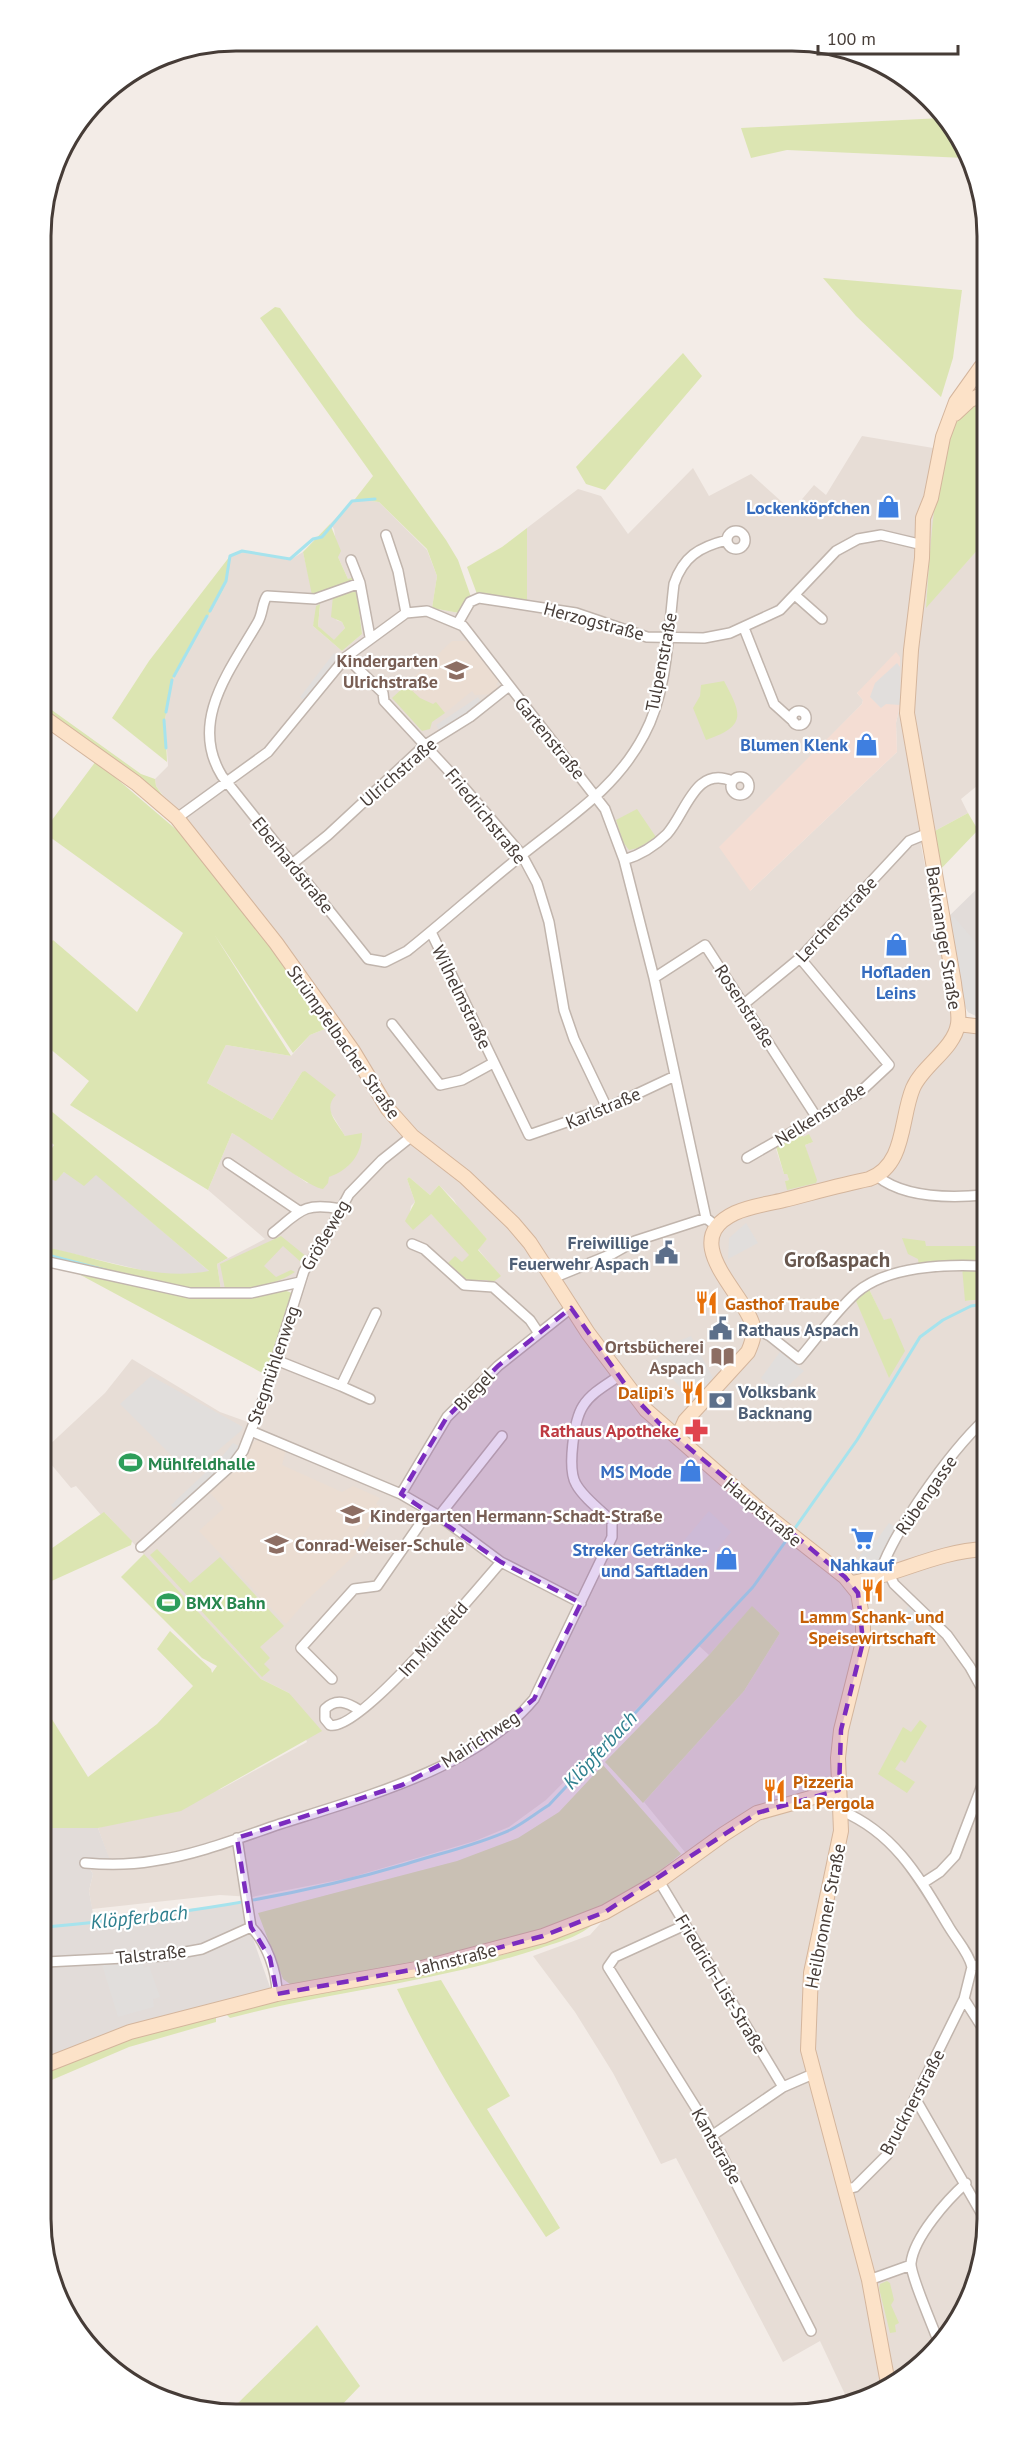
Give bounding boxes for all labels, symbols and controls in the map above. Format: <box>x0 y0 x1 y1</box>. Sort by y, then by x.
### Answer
scale bar <box>818 18 958 56</box>
text: 100 m <box>827 27 876 50</box>
shop icon: Lockenköpfchen <box>875 494 901 520</box>
place label: Lockenköpfchen <box>746 496 870 519</box>
street label: Herzogstraße <box>541 597 647 645</box>
street label: Tulpenstraße <box>640 611 682 713</box>
place label: Kindergarten Ulrichstraße <box>336 649 438 693</box>
school or university icon: Kindergarten Ulrichstraße <box>443 657 469 683</box>
street label: Gartenstraße <box>510 692 590 784</box>
shop icon: Blumen Klenk <box>853 731 879 757</box>
street label: Ulrichstraße <box>355 732 441 812</box>
place label: Blumen Klenk <box>740 733 848 756</box>
street label: Friedrichstraße <box>440 763 532 869</box>
street label: Eberhardstraße <box>247 812 339 918</box>
street label: Backnanger Straße <box>921 865 967 1011</box>
street label: Lerchenstraße <box>790 871 882 967</box>
shop icon: Hofladen Leins <box>883 932 909 958</box>
street label: Wilhelmstraße <box>427 941 497 1053</box>
street label: Rosenstraße <box>710 960 780 1052</box>
place label: Hofladen Leins <box>861 960 931 1004</box>
street label: Strümpfelbacher Straße <box>282 961 406 1123</box>
street label: Nelkenstraße <box>770 1077 870 1151</box>
street label: Karlstraße <box>562 1082 644 1134</box>
street label: Größeweg <box>296 1195 354 1275</box>
place label: Freiwillige Feuerwehr Aspach <box>509 1231 649 1275</box>
public building icon: Freiwillige Feuerwehr Aspach <box>654 1239 680 1265</box>
district label: Großaspach <box>784 1246 890 1273</box>
restaurant icon: Gasthof Traube <box>694 1290 720 1316</box>
place label: Gasthof Traube <box>725 1292 840 1315</box>
street label: Stegmühlenweg <box>242 1303 304 1427</box>
public building icon: Rathaus Aspach <box>707 1316 733 1342</box>
place label: Rathaus Aspach <box>738 1318 859 1341</box>
place label: Ortsbücherei Aspach <box>605 1335 704 1379</box>
library icon: Ortsbücherei Aspach <box>709 1343 735 1369</box>
street label: Biegel <box>449 1364 500 1415</box>
restaurant icon: Dalipi's <box>679 1379 705 1405</box>
place label: Volksbank Backnang <box>737 1380 816 1424</box>
place label: Dalipi's <box>618 1381 674 1404</box>
bank icon: Volksbank Backnang <box>707 1388 733 1414</box>
pharmacy icon: Rathaus Apotheke <box>684 1417 710 1443</box>
place label: Rathaus Apotheke <box>540 1419 679 1442</box>
sports icon: Mühlfeldhalle <box>117 1450 143 1476</box>
street label: Rübengasse <box>890 1451 962 1539</box>
place label: Mühlfeldhalle <box>148 1452 255 1475</box>
shop icon: MS Mode <box>677 1458 703 1484</box>
place label: MS Mode <box>601 1460 672 1483</box>
street label: Hauptstraße <box>719 1473 807 1551</box>
school or university icon: Kindergarten Hermann-Schadt-Straße <box>339 1502 365 1528</box>
place label: Kindergarten Hermann-Schadt-Straße <box>370 1504 663 1527</box>
supermarket icon: Nahkauf <box>849 1525 875 1551</box>
school or university icon: Conrad-Weiser-Schule <box>264 1531 290 1557</box>
place label: Conrad-Weiser-Schule <box>295 1533 464 1556</box>
place label: Streker Getränke- und Saftladen <box>573 1538 708 1582</box>
shop icon: Streker Getränke- und Saftladen <box>713 1546 739 1572</box>
place label: Nahkauf <box>830 1553 895 1576</box>
restaurant icon: Lamm Schank- und Speisewirtschaft <box>859 1577 885 1603</box>
sports icon: BMX Bahn <box>155 1589 181 1615</box>
place label: BMX Bahn <box>186 1591 266 1614</box>
street label: Im Mühlfeld <box>393 1597 473 1681</box>
place label: Lamm Schank- und Speisewirtschaft <box>800 1605 944 1649</box>
street label: Mairichweg <box>437 1705 523 1773</box>
water label: Klöpferbach <box>557 1705 643 1795</box>
place label: Pizzeria La Pergola <box>793 1770 874 1814</box>
restaurant icon: Pizzeria La Pergola <box>762 1778 788 1804</box>
street label: Heilbronner Straße <box>800 1842 850 1990</box>
water label: Klöpferbach <box>89 1899 189 1935</box>
street label: Friedrich-List-Straße <box>670 1910 772 2058</box>
street label: Jahnstraße <box>412 1938 499 1980</box>
street label: Talstraße <box>115 1939 187 1969</box>
street label: Brucknerstraße <box>874 2045 950 2159</box>
street label: Kantstraße <box>687 2104 747 2188</box>

